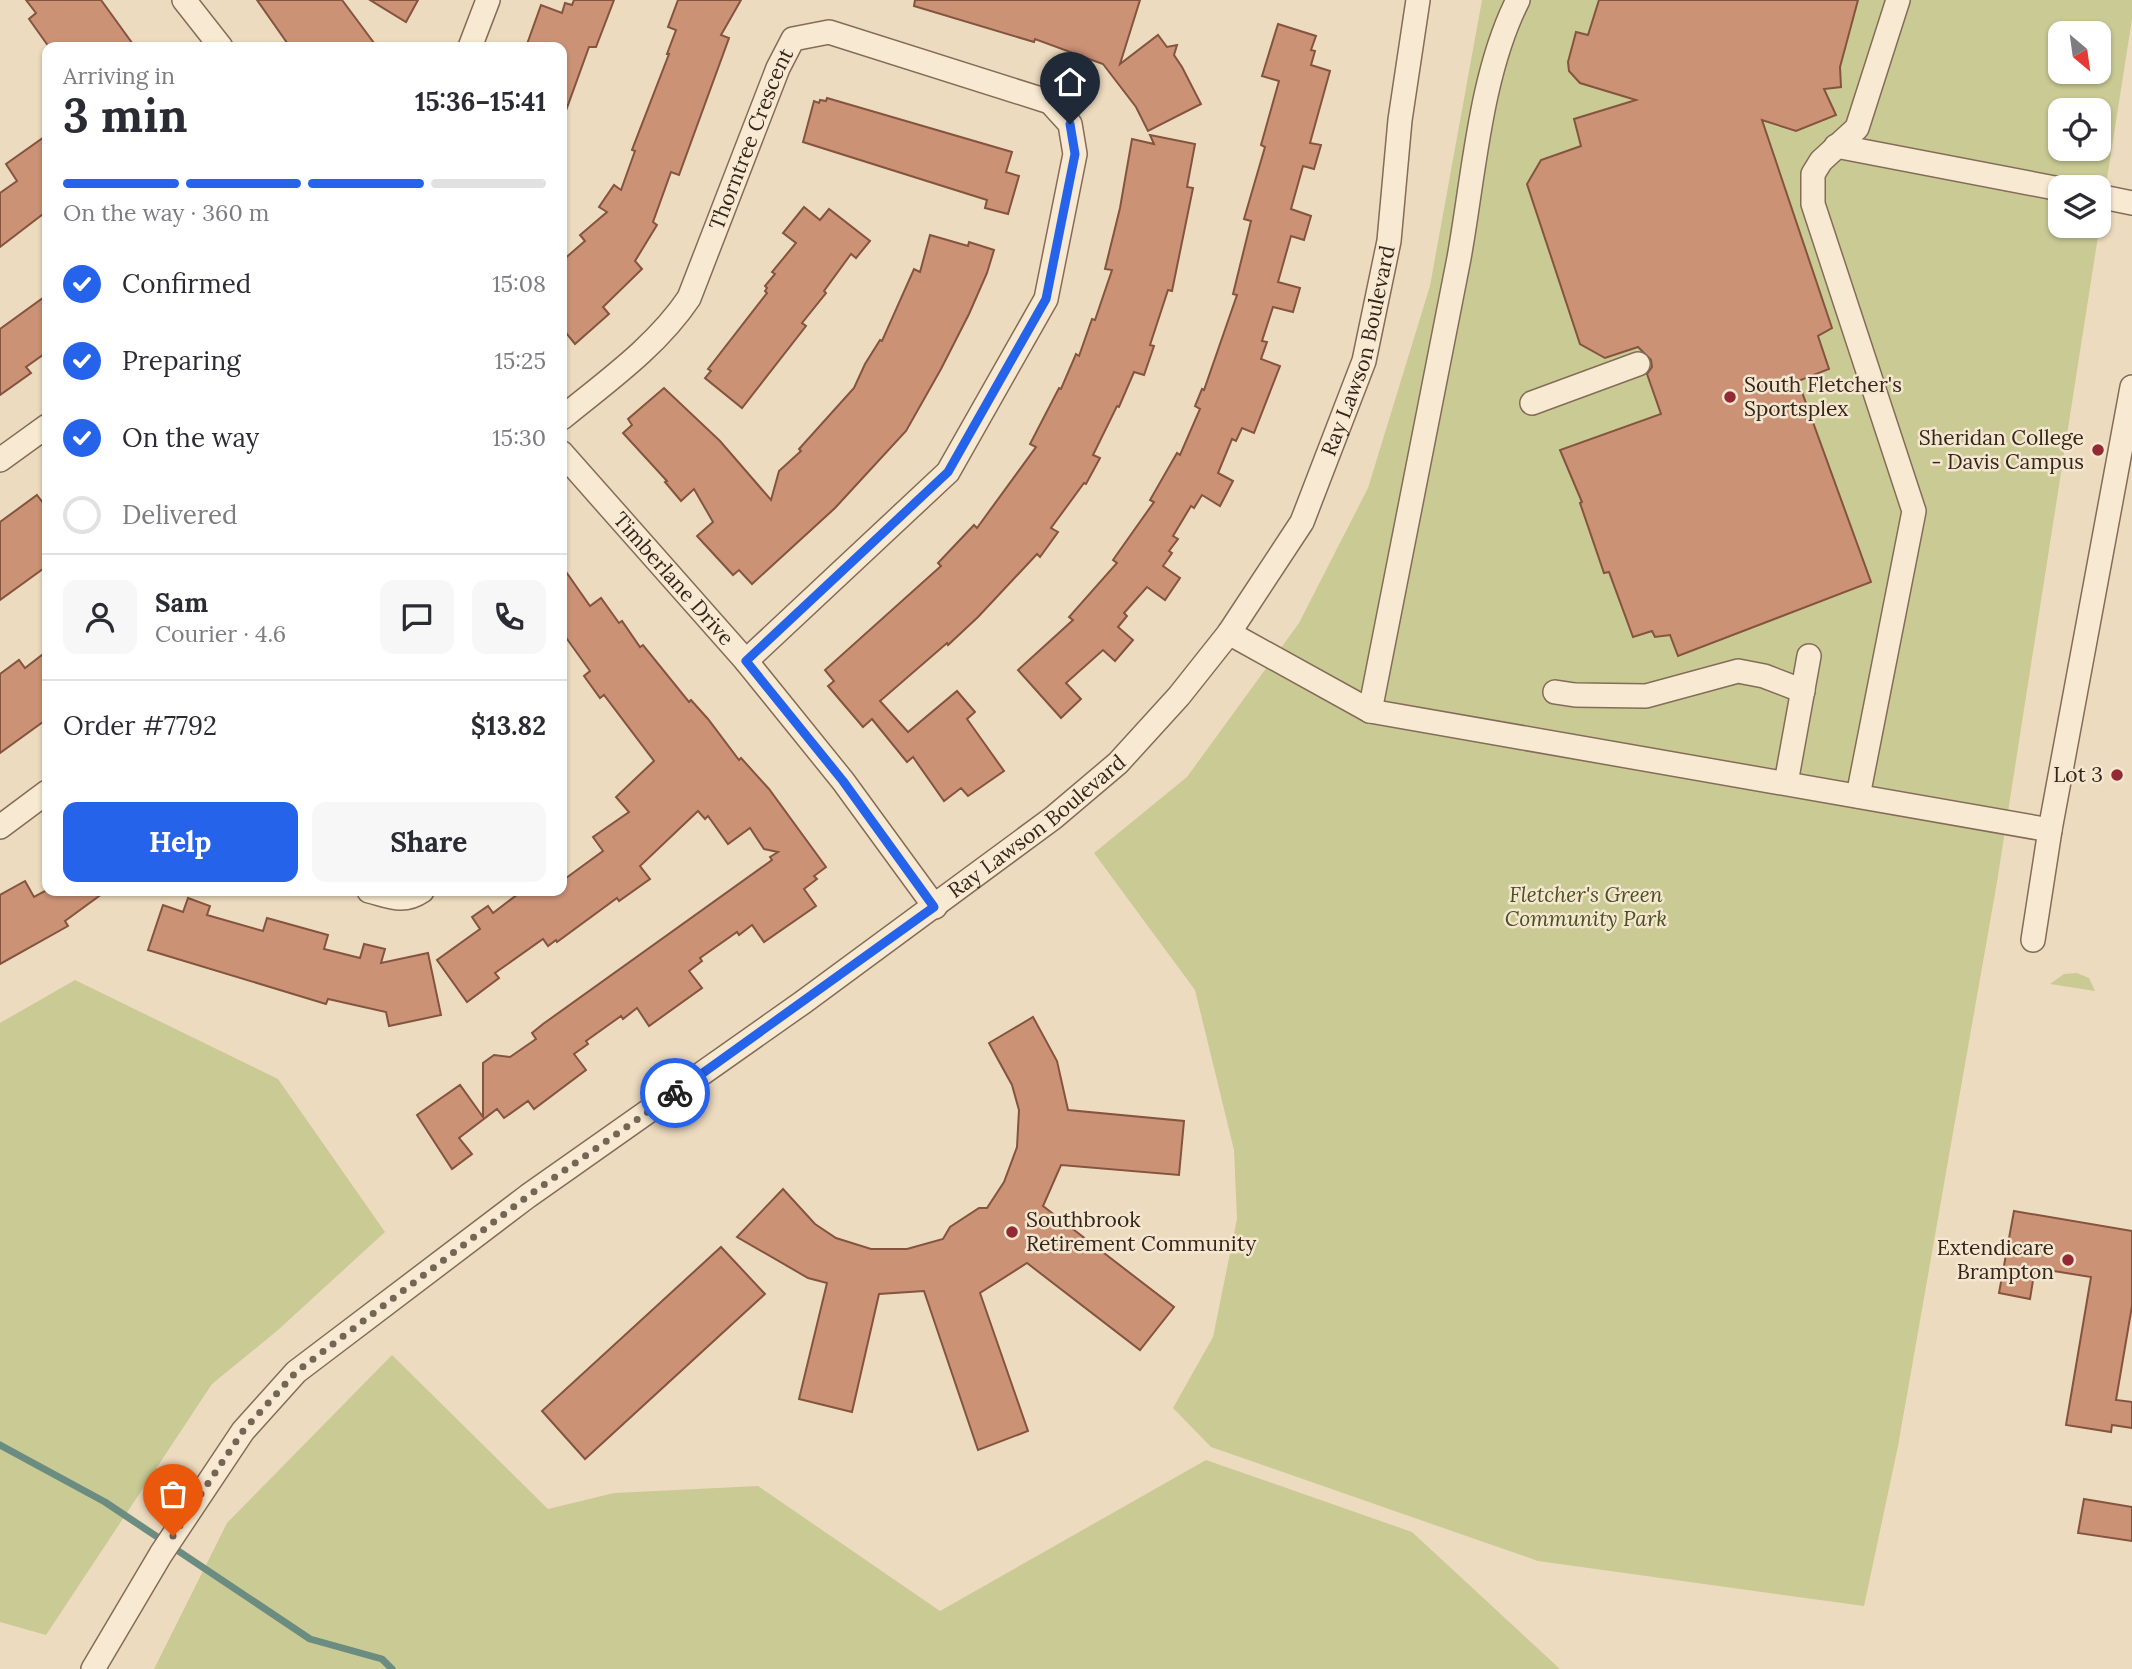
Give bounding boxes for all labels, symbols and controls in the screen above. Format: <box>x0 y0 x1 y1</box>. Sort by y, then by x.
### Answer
north arrow <box>2048 21 2110 84</box>
map controls <box>2048 21 2111 238</box>
street label: Thorntree Crescent <box>703 43 799 234</box>
pin <box>1040 52 1100 124</box>
text: Arriving in <box>63 61 175 90</box>
icon: home <box>1051 63 1089 101</box>
text: 15:36–15:41 <box>415 85 546 118</box>
text: 3 min <box>63 86 188 145</box>
button: locate <box>2048 98 2111 161</box>
button: layers <box>2048 175 2111 238</box>
text: On the way · 360 m <box>63 198 269 227</box>
street label: Ray Lawson Boulevard <box>1315 243 1401 460</box>
icon: check <box>63 265 101 303</box>
text: Confirmed <box>122 267 251 300</box>
text: 15:08 <box>492 269 546 298</box>
icon: check <box>63 342 101 380</box>
text: Preparing <box>122 344 241 377</box>
text: 15:25 <box>494 346 546 375</box>
place label: South Fletcher's Sportsplex <box>1744 371 1902 422</box>
marker: South Fletcher's Sportsplex <box>1722 389 1738 405</box>
icon: check <box>63 419 101 457</box>
text: On the way <box>122 421 259 454</box>
text: 15:30 <box>492 423 546 452</box>
place label: Sheridan College - Davis Campus <box>1919 424 2084 475</box>
marker: Sheridan College - Davis Campus <box>2090 442 2106 458</box>
text: Delivered <box>122 498 238 531</box>
street label: Timberlane Drive <box>607 506 740 651</box>
button: person <box>63 580 137 654</box>
button: chat <box>380 580 454 654</box>
button: phone <box>472 580 546 654</box>
text: Sam <box>155 586 208 619</box>
text: Courier · 4.6 <box>155 619 286 648</box>
text: Order #7792 <box>63 709 217 742</box>
text: $13.82 <box>471 709 546 742</box>
street label: Ray Lawson Boulevard <box>942 748 1131 904</box>
place label: Lot 3 <box>2053 761 2103 788</box>
marker: Lot 3 <box>2109 767 2125 783</box>
button: Help <box>63 802 298 882</box>
button: Share <box>312 802 546 882</box>
park label: Fletcher's Green Community Park <box>1505 881 1667 932</box>
courier <box>640 1058 710 1128</box>
icon: bike <box>656 1074 694 1112</box>
place label: Southbrook Retirement Community <box>1026 1206 1256 1257</box>
marker: Southbrook Retirement Community <box>1004 1224 1020 1240</box>
place label: Extendicare Brampton <box>1937 1234 2054 1285</box>
marker: Extendicare Brampton <box>2060 1252 2076 1268</box>
pin <box>143 1464 203 1536</box>
icon: bag <box>154 1475 192 1513</box>

